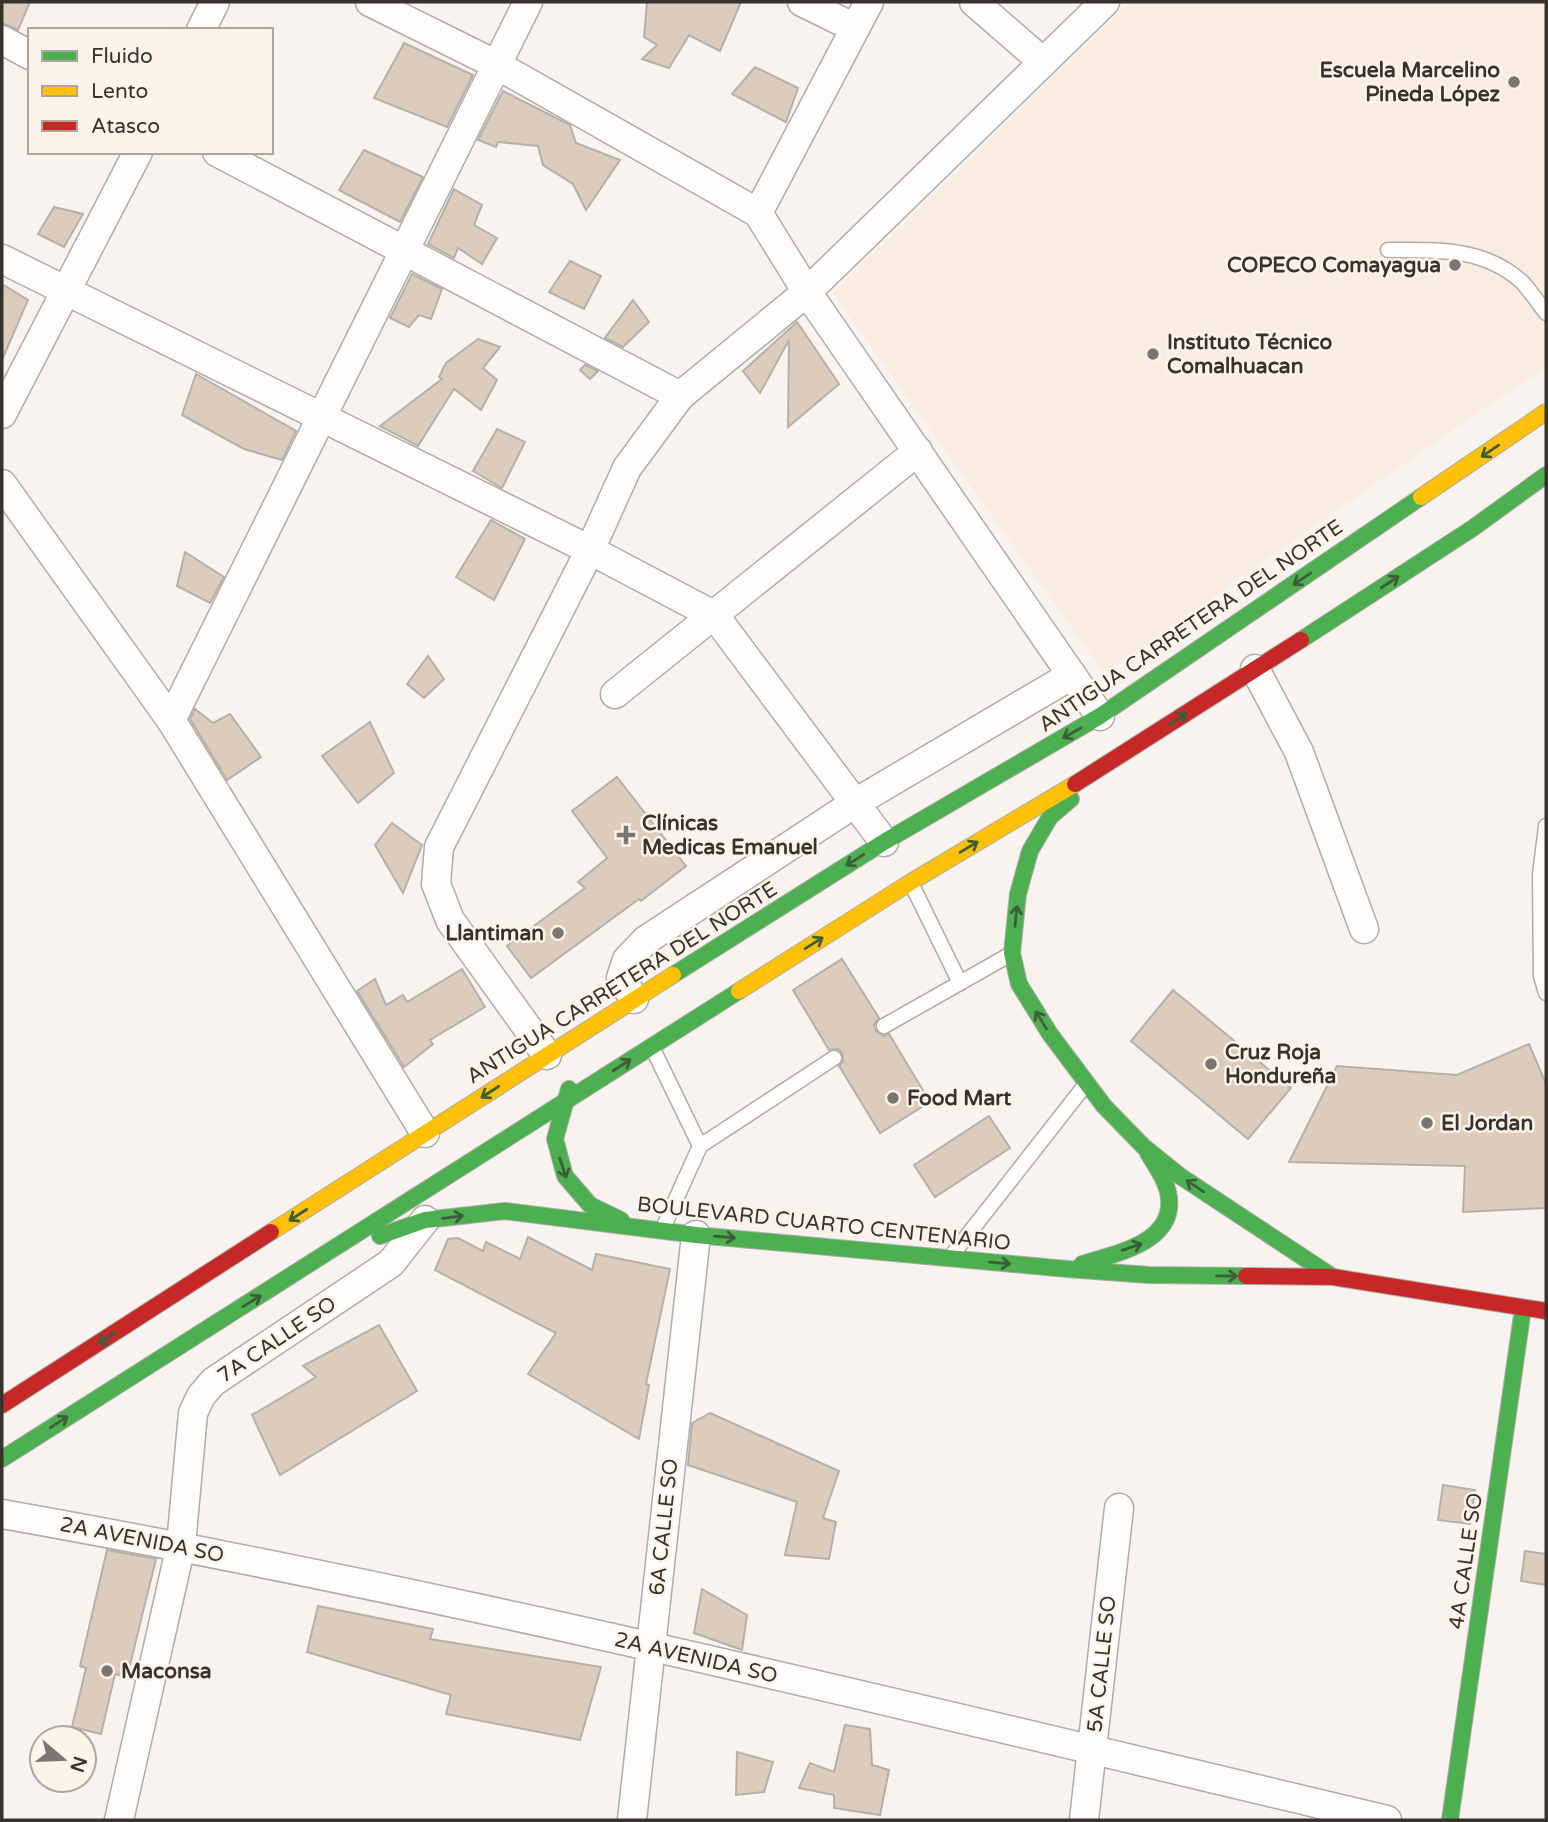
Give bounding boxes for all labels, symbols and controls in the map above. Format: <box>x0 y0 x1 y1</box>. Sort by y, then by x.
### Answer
legend <box>28 28 273 154</box>
text: Fluido <box>91 44 153 69</box>
place label: Escuela Marcelino Pineda López <box>1319 58 1501 107</box>
marker: Escuela Marcelino Pineda López <box>1506 74 1522 90</box>
text: Lento <box>91 79 148 104</box>
text: Atasco <box>91 114 160 139</box>
place label: COPECO Comayagua <box>1227 253 1441 278</box>
marker: COPECO Comayagua <box>1447 257 1463 273</box>
place label: Instituto Técnico Comalhuacan <box>1167 330 1332 379</box>
marker: Instituto Técnico Comalhuacan <box>1145 346 1161 362</box>
one-way arrow <box>1481 444 1500 458</box>
street label: ANTIGUA CARRETERA DEL NORTE <box>1034 515 1348 737</box>
one-way arrow <box>1293 572 1312 586</box>
one-way arrow <box>1379 575 1399 589</box>
one-way arrow <box>1168 712 1188 726</box>
one-way arrow <box>1062 726 1082 740</box>
place label: Clínicas Medicas Emanuel <box>642 811 818 860</box>
marker: Clínicas Medicas Emanuel <box>616 825 636 845</box>
one-way arrow <box>959 840 979 854</box>
one-way arrow <box>845 854 865 868</box>
street label: ANTIGUA CARRETERA DEL NORTE <box>462 877 782 1089</box>
one-way arrow <box>1010 906 1023 928</box>
place label: Llantiman <box>445 921 544 946</box>
marker: Llantiman <box>550 925 566 941</box>
one-way arrow <box>804 935 823 950</box>
one-way arrow <box>1034 1011 1048 1031</box>
place label: Cruz Roja Hondureña <box>1225 1040 1336 1089</box>
marker: Cruz Roja Hondureña <box>1203 1056 1219 1072</box>
one-way arrow <box>612 1057 631 1072</box>
one-way arrow <box>481 1085 500 1099</box>
place label: Food Mart <box>907 1086 1011 1111</box>
marker: Food Mart <box>885 1090 901 1106</box>
place label: El Jordan <box>1441 1111 1533 1136</box>
marker: El Jordan <box>1419 1115 1435 1131</box>
one-way arrow <box>558 1156 571 1178</box>
one-way arrow <box>1186 1178 1205 1193</box>
street label: BOULEVARD CUARTO CENTENARIO <box>636 1192 1012 1256</box>
one-way arrow <box>289 1208 309 1222</box>
one-way arrow <box>441 1210 464 1223</box>
one-way arrow <box>713 1231 736 1244</box>
one-way arrow <box>1120 1240 1142 1252</box>
one-way arrow <box>988 1256 1011 1269</box>
one-way arrow <box>1215 1269 1238 1283</box>
street label: 7A CALLE SO <box>213 1291 341 1389</box>
one-way arrow <box>241 1293 261 1307</box>
one-way arrow <box>98 1330 117 1345</box>
one-way arrow <box>49 1415 69 1429</box>
street label: 6A CALLE SO <box>644 1457 684 1597</box>
street label: 4A CALLE SO <box>1444 1491 1488 1631</box>
street label: 2A AVENIDA SO <box>58 1512 226 1568</box>
street label: 5A CALLE SO <box>1082 1594 1122 1734</box>
street label: 2A AVENIDA SO <box>612 1627 780 1689</box>
place label: Maconsa <box>121 1659 212 1684</box>
marker: Maconsa <box>99 1663 115 1679</box>
north arrow <box>28 1724 98 1794</box>
text: N <box>65 1753 91 1775</box>

